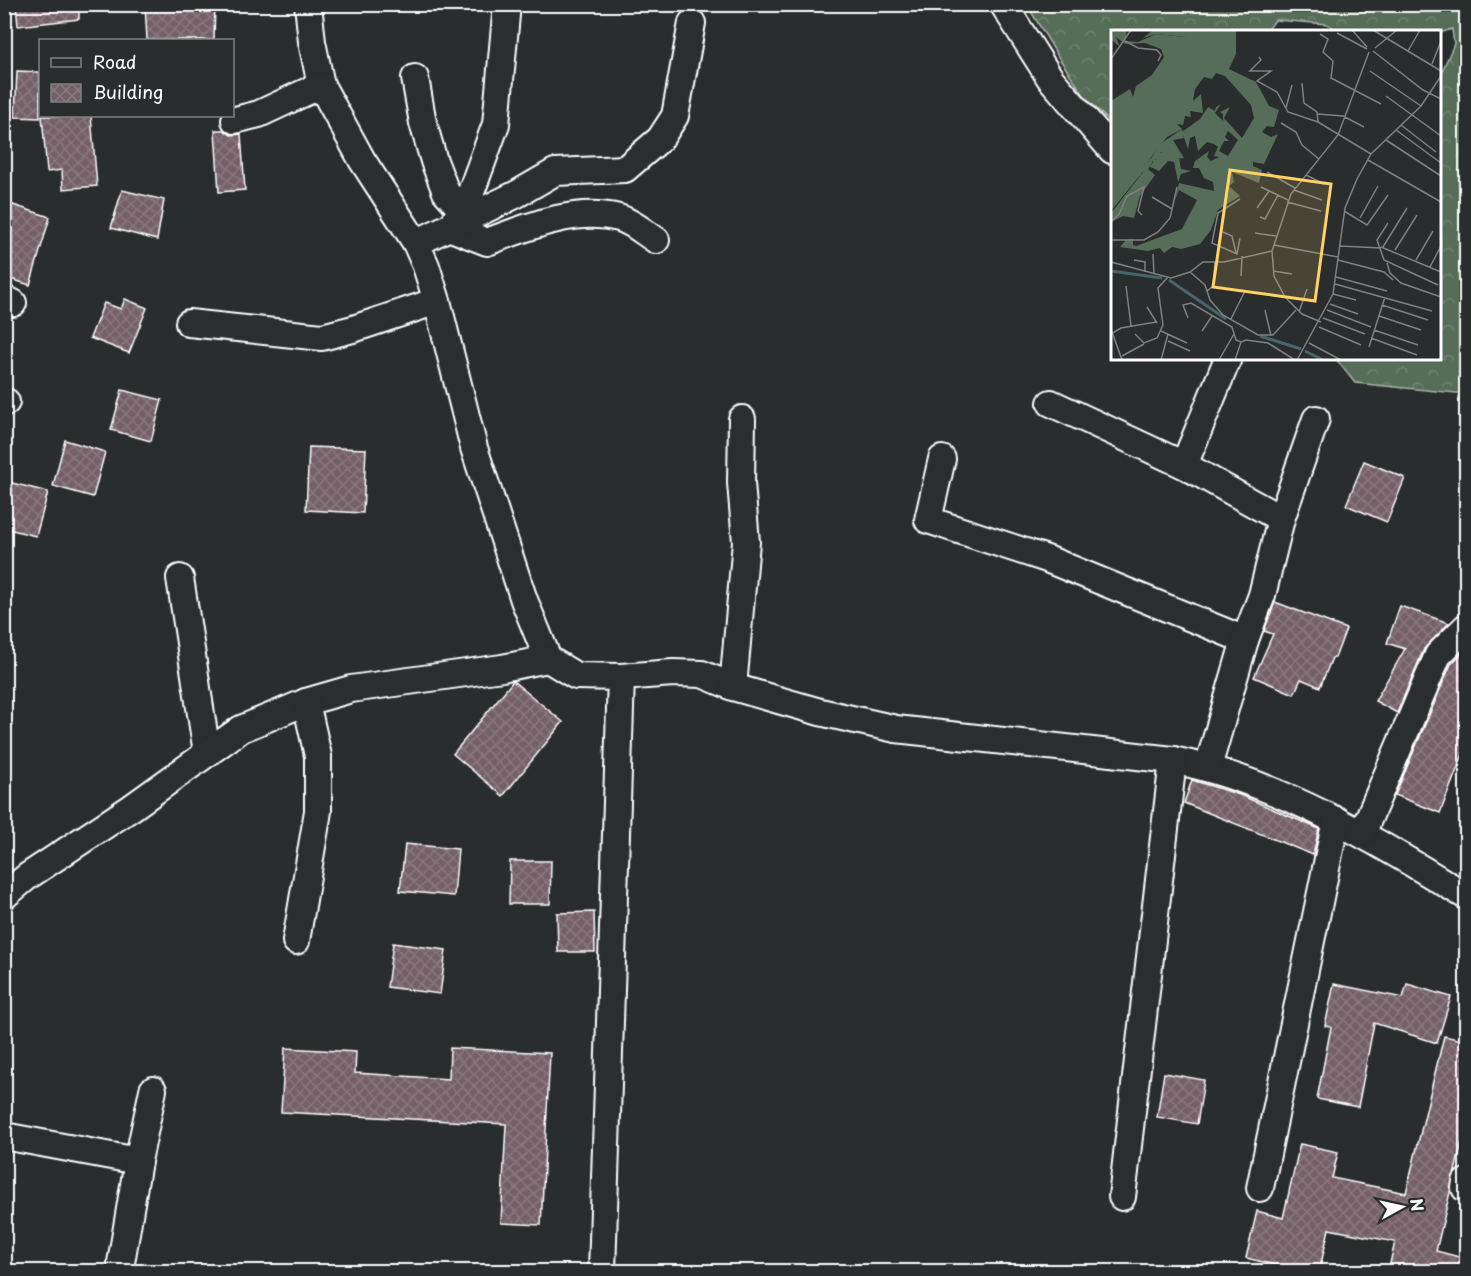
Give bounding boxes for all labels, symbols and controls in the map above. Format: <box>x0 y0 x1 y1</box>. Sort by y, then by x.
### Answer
inset map <box>1111 30 1441 360</box>
legend <box>39 39 234 117</box>
text: Road <box>93 48 137 75</box>
text: Building <box>93 78 163 105</box>
north arrow <box>1372 1177 1432 1237</box>
text: N <box>1405 1197 1431 1213</box>

